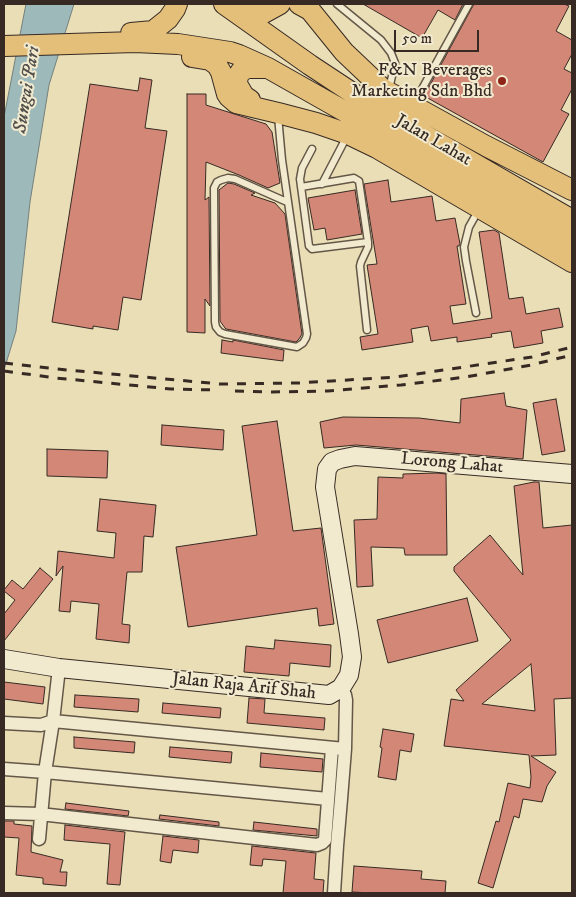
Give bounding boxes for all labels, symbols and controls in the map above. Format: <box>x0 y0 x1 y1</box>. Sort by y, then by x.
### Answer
scale bar <box>396 20 481 52</box>
text: 50 m <box>402 29 432 48</box>
water label: Sungai Pari <box>10 45 46 135</box>
place label: F&N Beverages Marketing Sdn Bhd <box>351 60 492 102</box>
marker: F&N Beverages Marketing Sdn Bhd <box>496 75 508 87</box>
street label: Jalan Lahat <box>391 111 475 171</box>
street label: Lorong Lahat <box>400 449 504 479</box>
street label: Jalan Raja Arif Shah <box>171 669 317 705</box>

